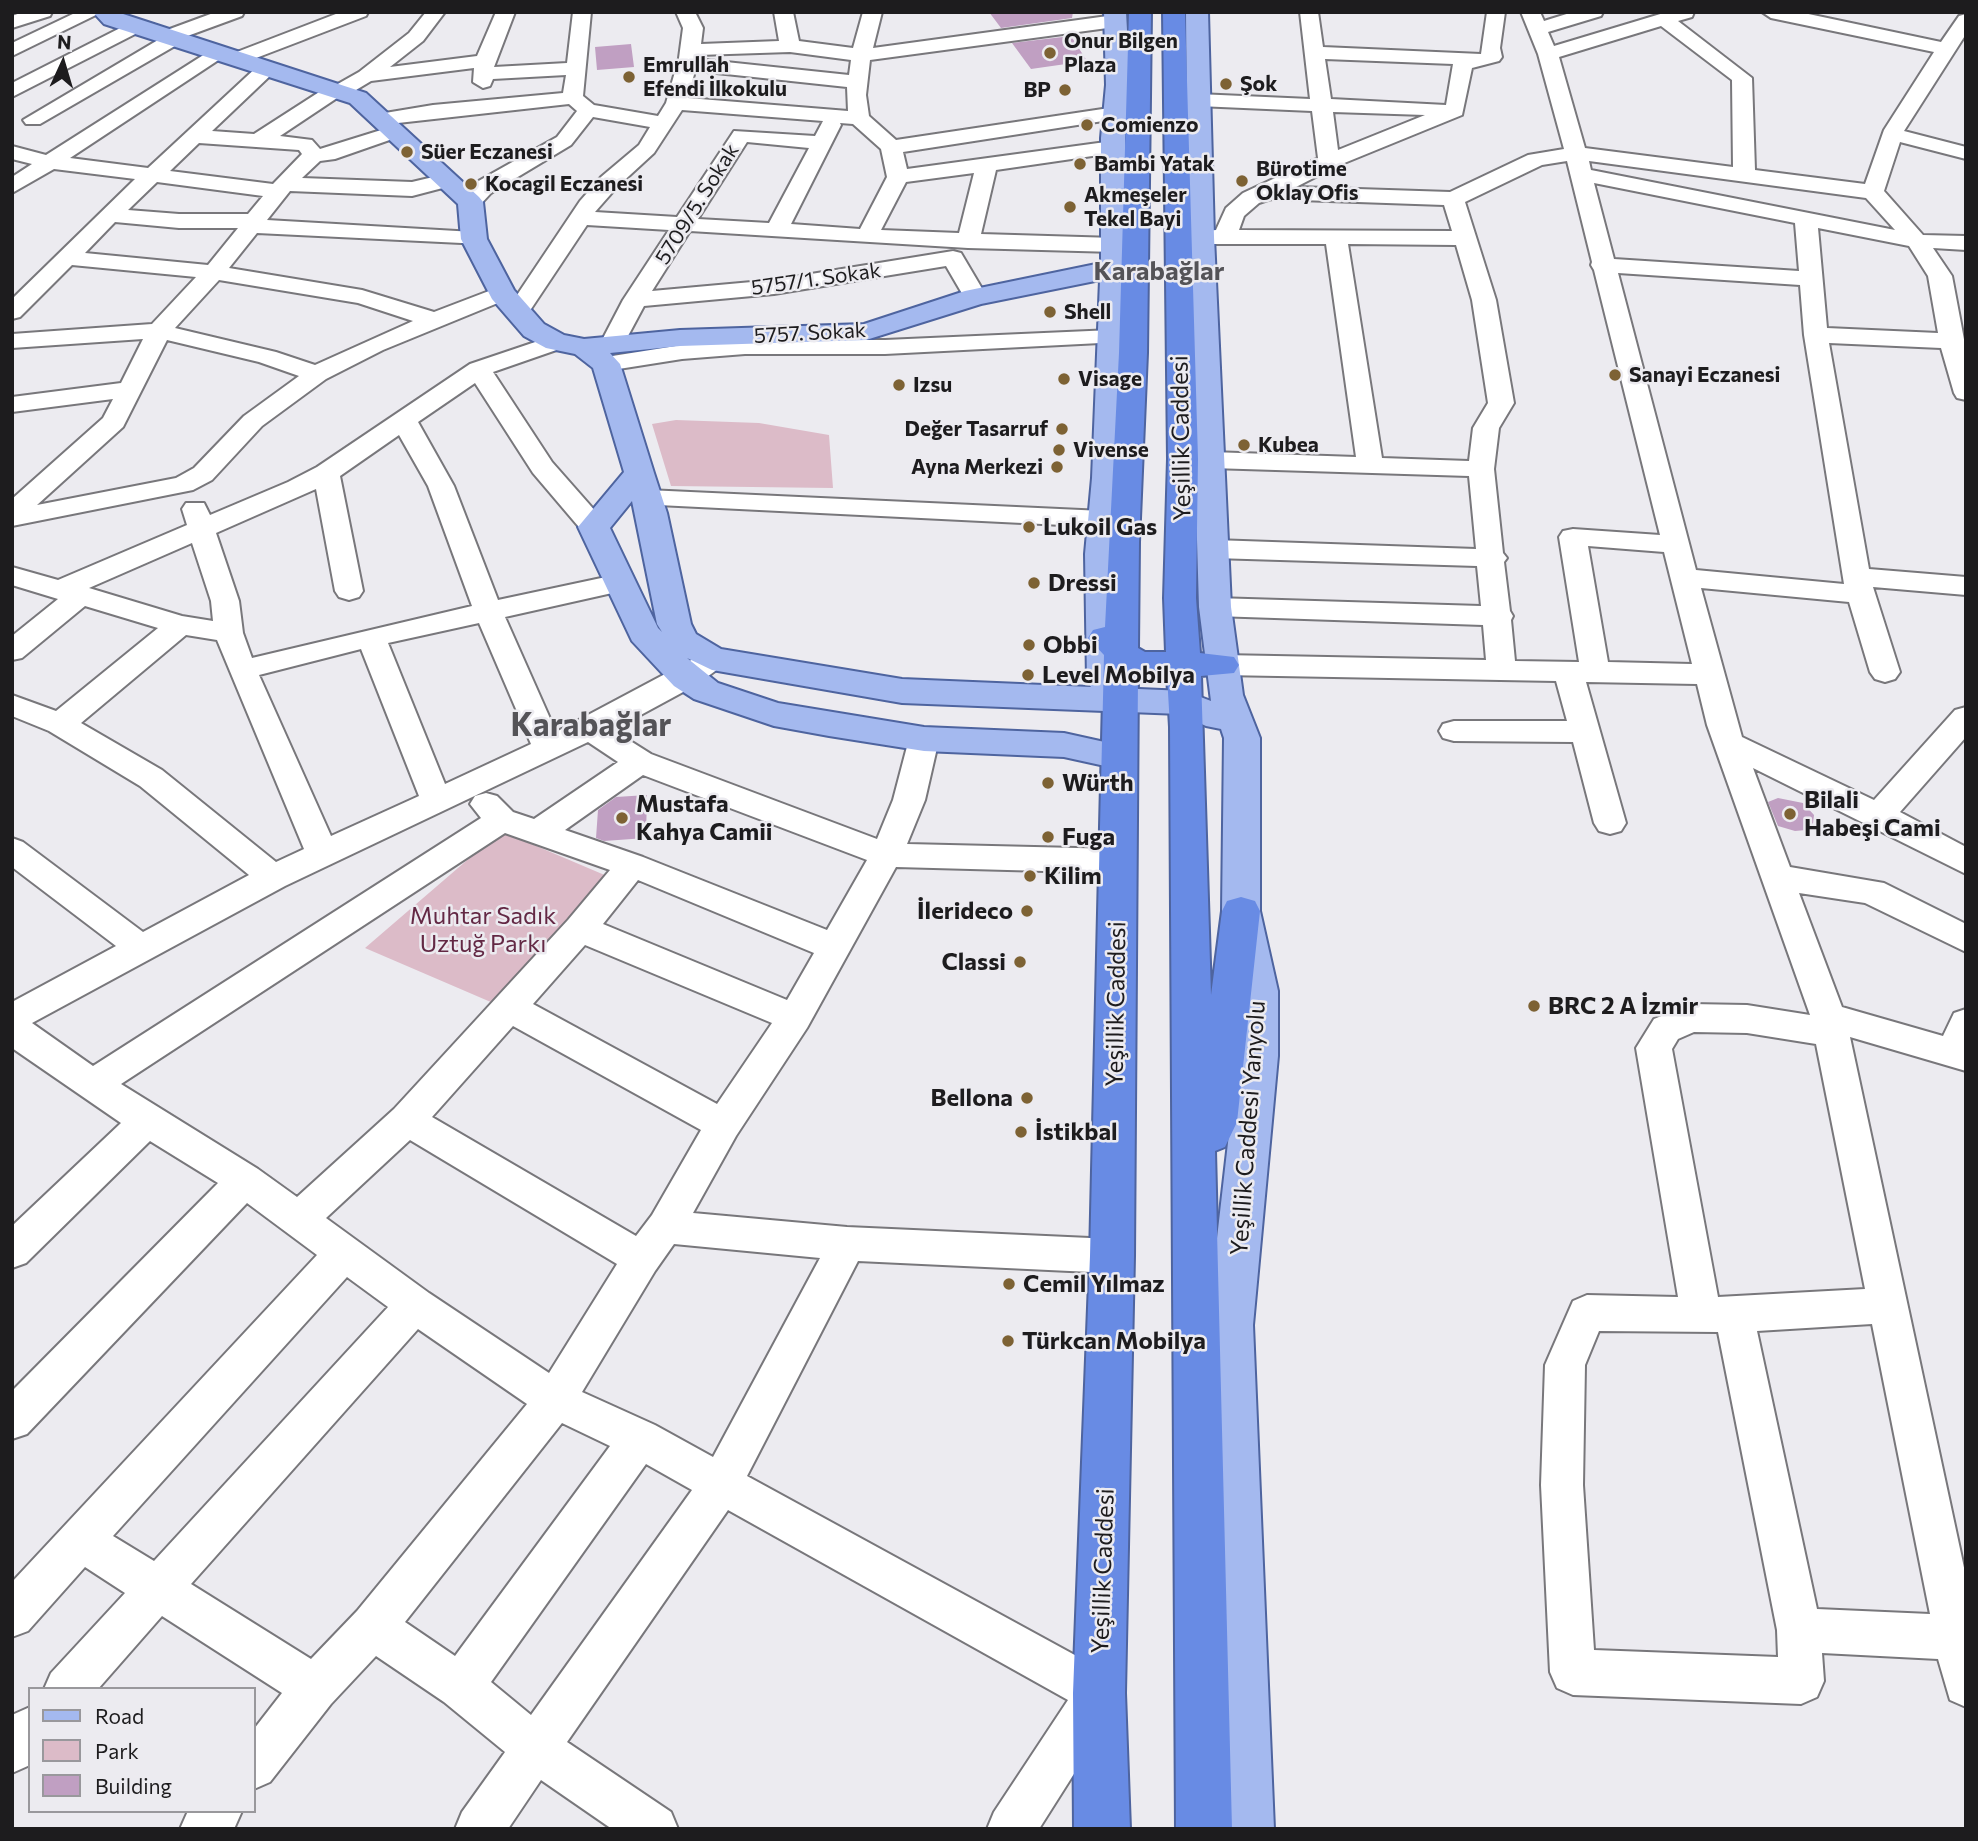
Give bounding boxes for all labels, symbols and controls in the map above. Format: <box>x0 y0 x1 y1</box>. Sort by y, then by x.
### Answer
north arrow <box>28 28 98 98</box>
place label: Onur Bilgen Plaza <box>1064 28 1178 78</box>
text: N <box>57 30 72 54</box>
marker: Onur Bilgen Plaza <box>1042 45 1058 61</box>
place label: Emrullah Efendi İlkokulu <box>643 52 787 102</box>
marker: Emrullah Efendi İlkokulu <box>621 69 637 85</box>
place label: Şok <box>1240 71 1277 97</box>
marker: Şok <box>1218 76 1234 92</box>
place label: BP <box>1023 77 1051 103</box>
marker: BP <box>1057 82 1073 98</box>
place label: Comienzo <box>1101 112 1199 138</box>
marker: Comienzo <box>1079 117 1095 133</box>
place label: Süer Eczanesi <box>421 139 553 165</box>
street label: 5709/5. Sokak <box>650 139 744 269</box>
marker: Süer Eczanesi <box>399 144 415 160</box>
place label: Bambi Yatak <box>1094 151 1215 177</box>
marker: Bambi Yatak <box>1072 156 1088 172</box>
place label: Bürotime Oklay Ofis <box>1256 156 1359 206</box>
place label: Kocagil Eczanesi <box>485 171 643 197</box>
marker: Bürotime Oklay Ofis <box>1234 173 1250 189</box>
marker: Kocagil Eczanesi <box>463 176 479 192</box>
place label: Akmeşeler Tekel Bayi <box>1084 182 1187 232</box>
marker: Akmeşeler Tekel Bayi <box>1062 199 1078 215</box>
district label: Karabağlar <box>1094 255 1224 287</box>
street label: 5757/1. Sokak <box>750 257 882 301</box>
place label: Shell <box>1064 299 1111 325</box>
marker: Shell <box>1042 304 1058 320</box>
street label: 5757. Sokak <box>753 317 867 349</box>
street label: Yeşillik Caddesi <box>1165 355 1197 521</box>
place label: Sanayi Eczanesi <box>1629 362 1780 388</box>
place label: Visage <box>1078 366 1142 392</box>
marker: Sanayi Eczanesi <box>1607 367 1623 383</box>
marker: Visage <box>1056 371 1072 387</box>
place label: Izsu <box>913 372 952 398</box>
marker: Izsu <box>891 377 907 393</box>
place label: Değer Tasarruf <box>905 416 1048 442</box>
marker: Değer Tasarruf <box>1054 421 1070 437</box>
place label: Kubea <box>1258 432 1319 458</box>
place label: Vivense <box>1073 437 1149 463</box>
marker: Kubea <box>1236 437 1252 453</box>
marker: Vivense <box>1051 442 1067 458</box>
place label: Ayna Merkezi <box>911 454 1043 480</box>
marker: Ayna Merkezi <box>1049 459 1065 475</box>
place label: Lukoil Gas <box>1043 513 1157 541</box>
marker: Lukoil Gas <box>1021 519 1037 535</box>
place label: Dressi <box>1048 569 1117 597</box>
marker: Dressi <box>1026 575 1042 591</box>
place label: Obbi <box>1043 631 1098 659</box>
marker: Obbi <box>1021 637 1037 653</box>
place label: Level Mobilya <box>1042 661 1195 689</box>
marker: Level Mobilya <box>1020 667 1036 683</box>
district label: Karabağlar <box>510 706 672 744</box>
place label: Würth <box>1062 769 1134 797</box>
marker: Würth <box>1040 775 1056 791</box>
place label: Bilali Habeşi Cami <box>1804 786 1941 842</box>
place label: Mustafa Kahya Camii <box>636 790 773 846</box>
marker: Bilali Habeşi Cami <box>1782 806 1798 822</box>
marker: Mustafa Kahya Camii <box>614 810 630 826</box>
place label: Fuga <box>1062 823 1115 851</box>
marker: Fuga <box>1040 829 1056 845</box>
place label: Kilim <box>1044 862 1102 890</box>
marker: Kilim <box>1022 868 1038 884</box>
place label: İlerideco <box>917 897 1013 925</box>
park label: Muhtar Sadık Uztuğ Parkı <box>410 902 556 958</box>
marker: İlerideco <box>1019 903 1035 919</box>
street label: Yeşillik Caddesi <box>1100 921 1132 1087</box>
place label: Classi <box>941 948 1006 976</box>
marker: Classi <box>1012 954 1028 970</box>
place label: BRC 2 A İzmir <box>1548 992 1698 1020</box>
marker: BRC 2 A İzmir <box>1526 998 1542 1014</box>
street label: Yeşillik Caddesi Yanyolu <box>1225 1000 1271 1256</box>
place label: Bellona <box>931 1084 1013 1112</box>
marker: Bellona <box>1019 1090 1035 1106</box>
place label: İstikbal <box>1035 1118 1118 1146</box>
marker: İstikbal <box>1013 1124 1029 1140</box>
place label: Cemil Yılmaz <box>1023 1270 1165 1298</box>
marker: Cemil Yılmaz <box>1001 1276 1017 1292</box>
place label: Türkcan Mobilya <box>1022 1327 1206 1355</box>
marker: Türkcan Mobilya <box>1000 1333 1016 1349</box>
street label: Yeşillik Caddesi <box>1086 1488 1120 1654</box>
legend <box>28 1687 256 1813</box>
text: Road <box>95 1703 144 1728</box>
text: Park <box>95 1738 139 1763</box>
text: Building <box>95 1773 172 1798</box>

